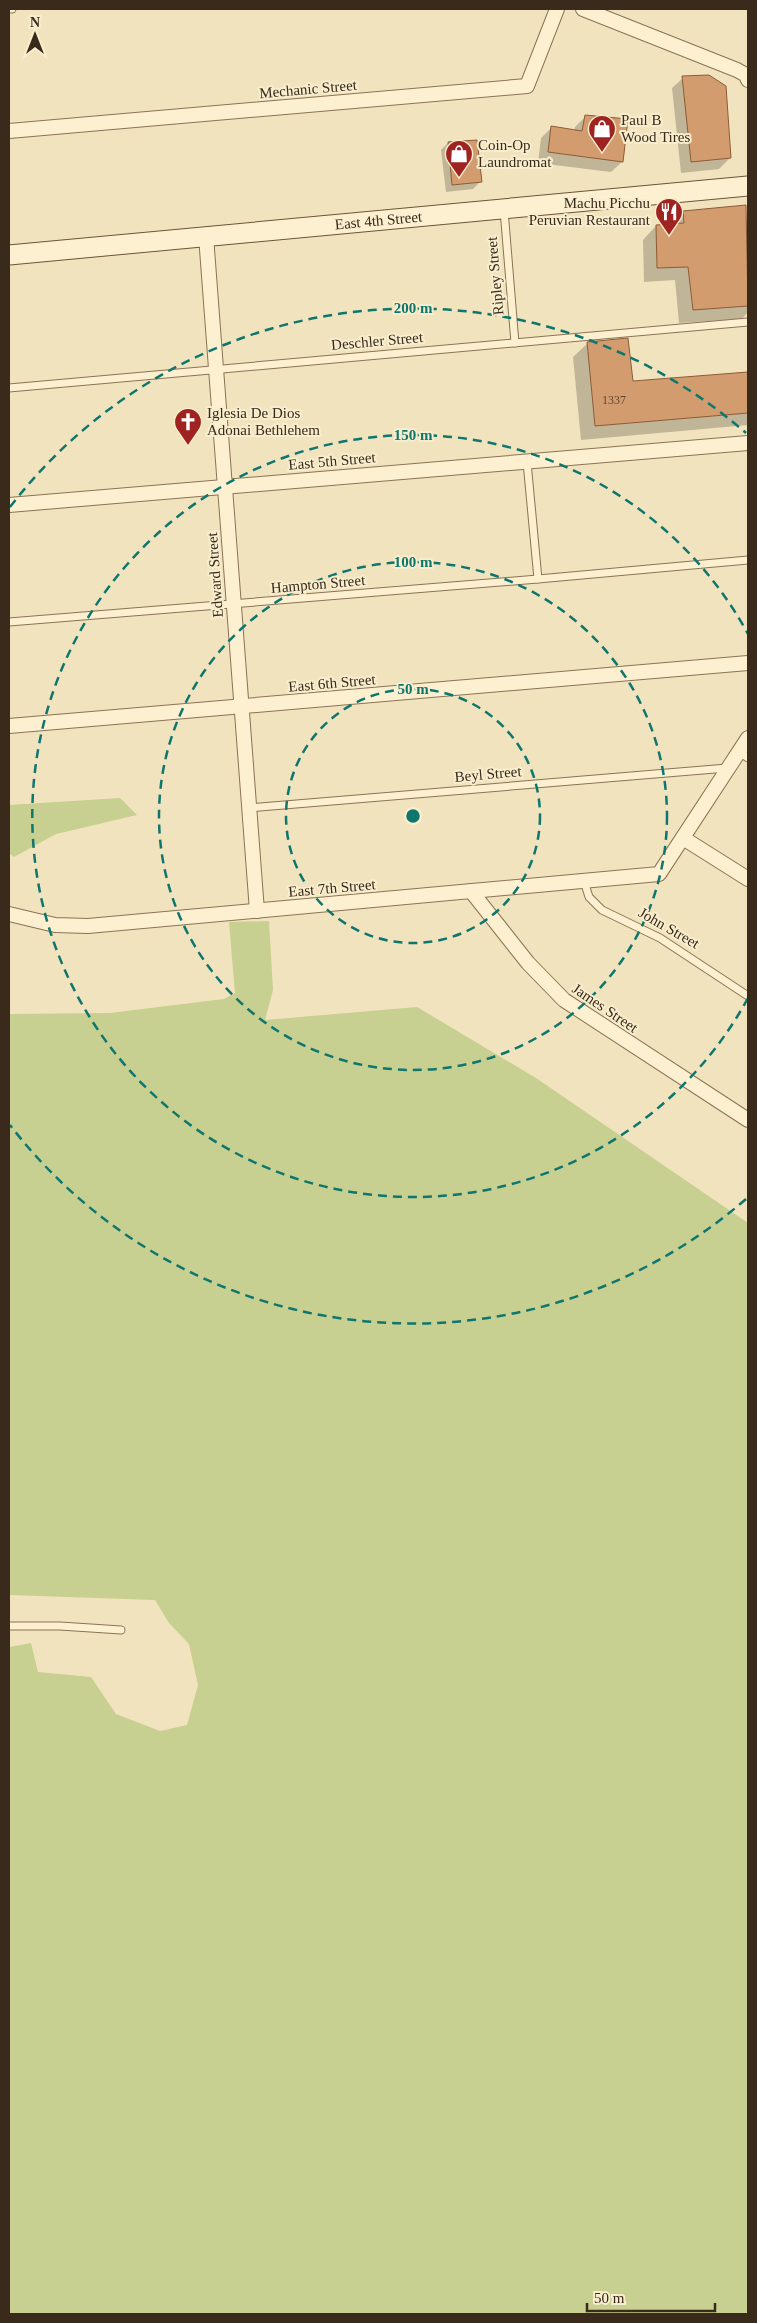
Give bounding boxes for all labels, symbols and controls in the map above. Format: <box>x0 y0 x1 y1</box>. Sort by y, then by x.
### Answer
north arrow <box>10 10 60 60</box>
text: N <box>30 15 40 30</box>
street label: Mechanic Street <box>259 77 358 101</box>
place label: Paul B Wood Tires <box>621 112 690 145</box>
shop icon: Paul B Wood Tires <box>587 114 617 153</box>
place label: Coin-Op Laundromat <box>478 137 552 170</box>
shop icon: Coin-Op Laundromat <box>444 139 474 178</box>
place label: Machu Picchu Peruvian Restaurant <box>529 195 651 228</box>
restaurant icon: Machu Picchu Peruvian Restaurant <box>654 197 684 236</box>
street label: East 4th Street <box>334 208 424 233</box>
street label: Ripley Street <box>484 235 506 316</box>
text: 200 m <box>394 300 433 316</box>
street label: Deschler Street <box>330 329 424 353</box>
house number: 1337 <box>602 393 626 407</box>
place label: Iglesia De Dios Adonai Bethlehem <box>207 405 320 438</box>
church icon: Iglesia De Dios Adonai Bethlehem <box>173 407 203 446</box>
text: 150 m <box>394 427 433 443</box>
street label: East 5th Street <box>288 449 377 473</box>
street label: Edward Street <box>204 531 226 618</box>
text: 100 m <box>394 554 433 570</box>
street label: Hampton Street <box>270 572 367 596</box>
street label: East 6th Street <box>288 671 377 695</box>
text: 50 m <box>397 681 429 697</box>
street label: Beyl Street <box>454 763 523 785</box>
centre of rings <box>404 807 422 825</box>
street label: East 7th Street <box>288 876 377 900</box>
street label: John Street <box>636 904 703 952</box>
street label: James Street <box>569 980 641 1036</box>
scale bar <box>587 2280 714 2312</box>
text: 50 m <box>594 2290 625 2306</box>

